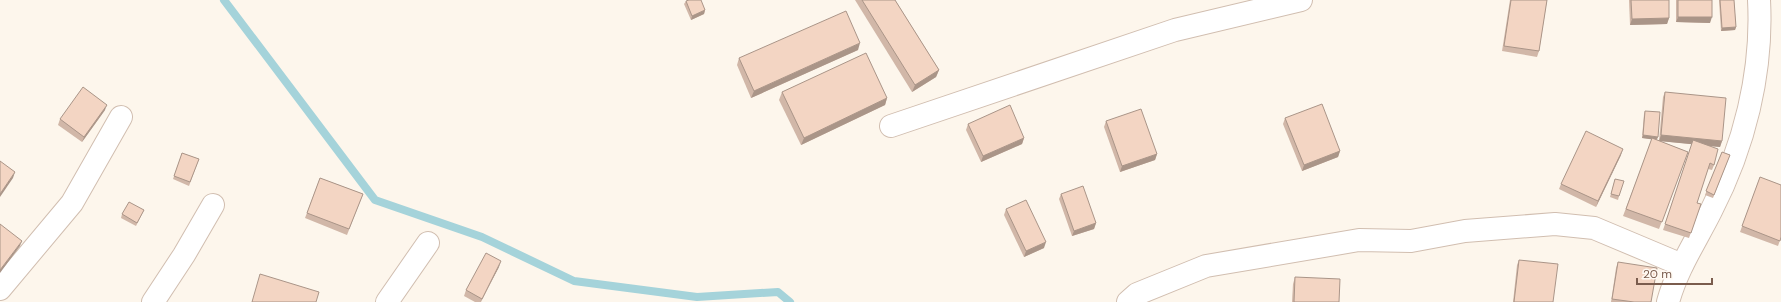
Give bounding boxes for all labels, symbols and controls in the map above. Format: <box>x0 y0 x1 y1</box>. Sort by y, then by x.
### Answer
scale bar <box>1637 260 1712 286</box>
text: 20 m <box>1643 266 1672 282</box>

